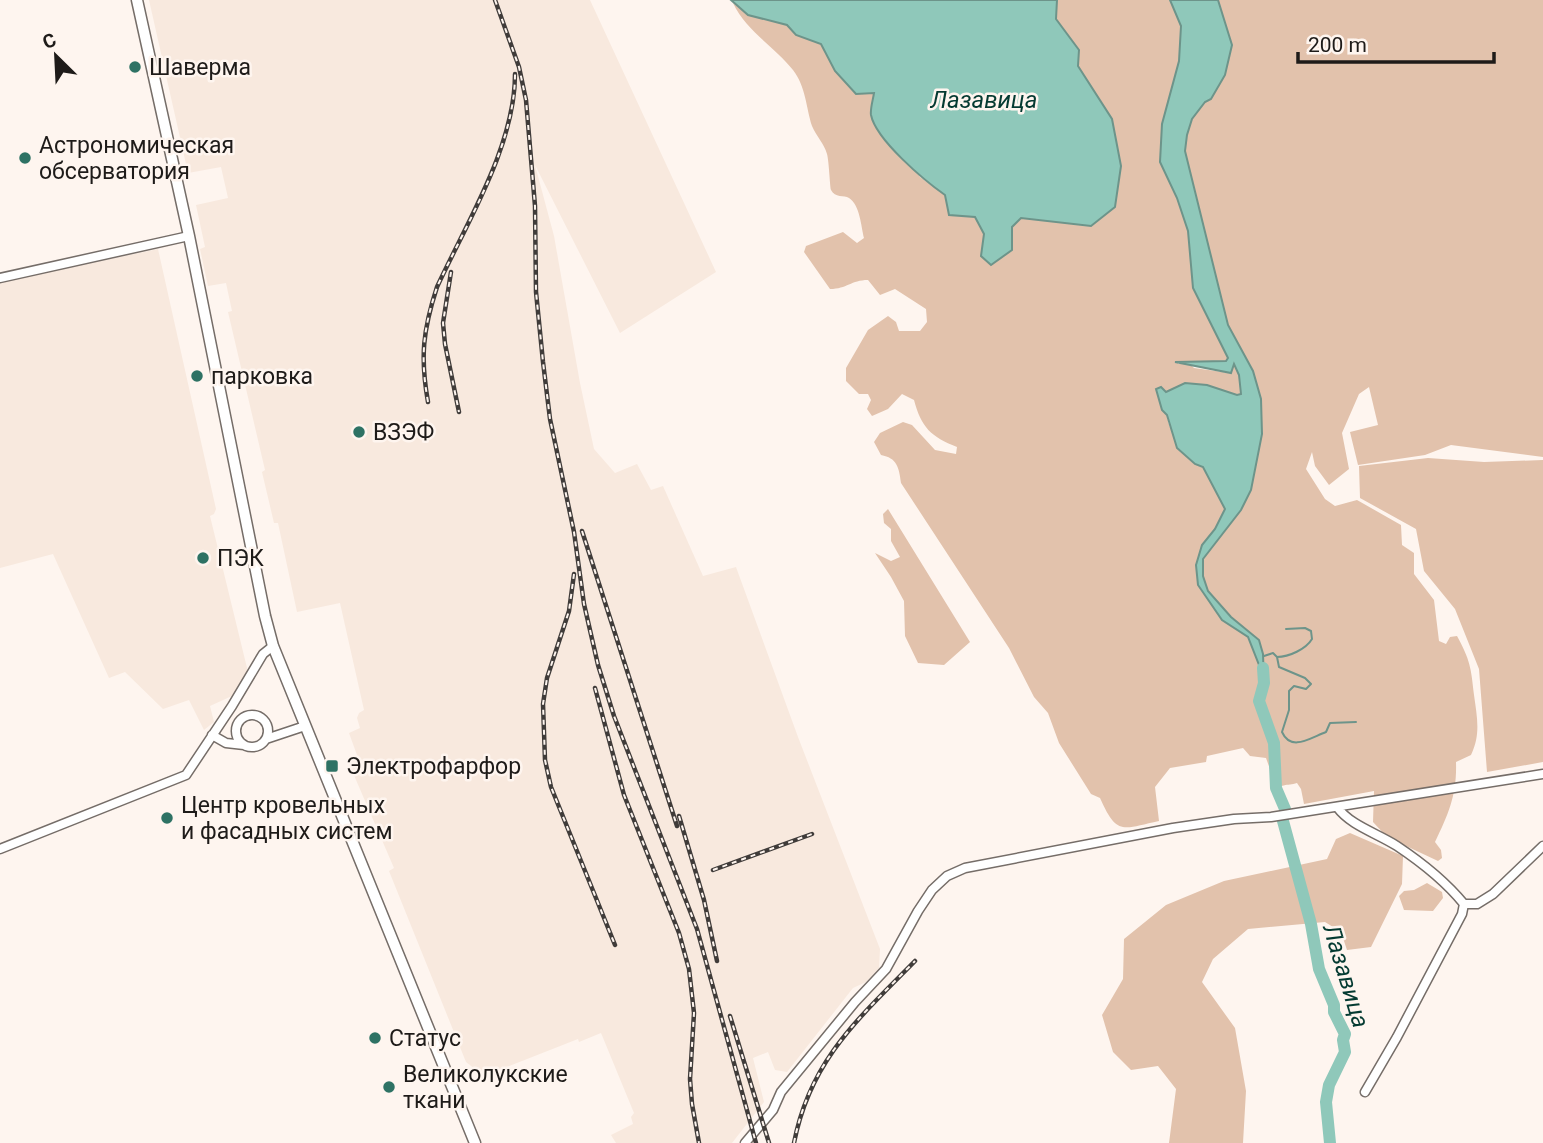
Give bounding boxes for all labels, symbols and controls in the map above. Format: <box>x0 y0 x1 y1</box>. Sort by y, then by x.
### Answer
north arrow <box>21 21 91 91</box>
scale bar <box>1298 21 1494 65</box>
text: С <box>39 28 60 54</box>
text: 200 m <box>1308 33 1367 57</box>
place label: Шаверма <box>149 54 251 81</box>
marker: Шаверма <box>127 59 143 75</box>
water label: Лазавица <box>930 86 1037 114</box>
place label: Aстрономическая обсерватория <box>39 132 234 185</box>
marker: Aстрономическая обсерватория <box>17 150 33 166</box>
place label: парковка <box>211 363 313 390</box>
marker: парковка <box>189 368 205 384</box>
place label: ВЗЭФ <box>373 419 434 446</box>
marker: ВЗЭФ <box>351 424 367 440</box>
place label: ПЭК <box>217 545 264 572</box>
marker: ПЭК <box>195 550 211 566</box>
place label: Электрофарфор <box>346 753 521 780</box>
marker: Электрофарфор <box>324 758 340 774</box>
place label: Центр кровельных и фасадных систем <box>181 792 393 845</box>
marker: Центр кровельных и фасадных систем <box>159 810 175 826</box>
water label: Лазавица <box>1317 920 1375 1031</box>
place label: Статус <box>389 1025 461 1052</box>
marker: Статус <box>367 1030 383 1046</box>
place label: Великолукские ткани <box>403 1061 568 1114</box>
marker: Великолукские ткани <box>381 1079 397 1095</box>

